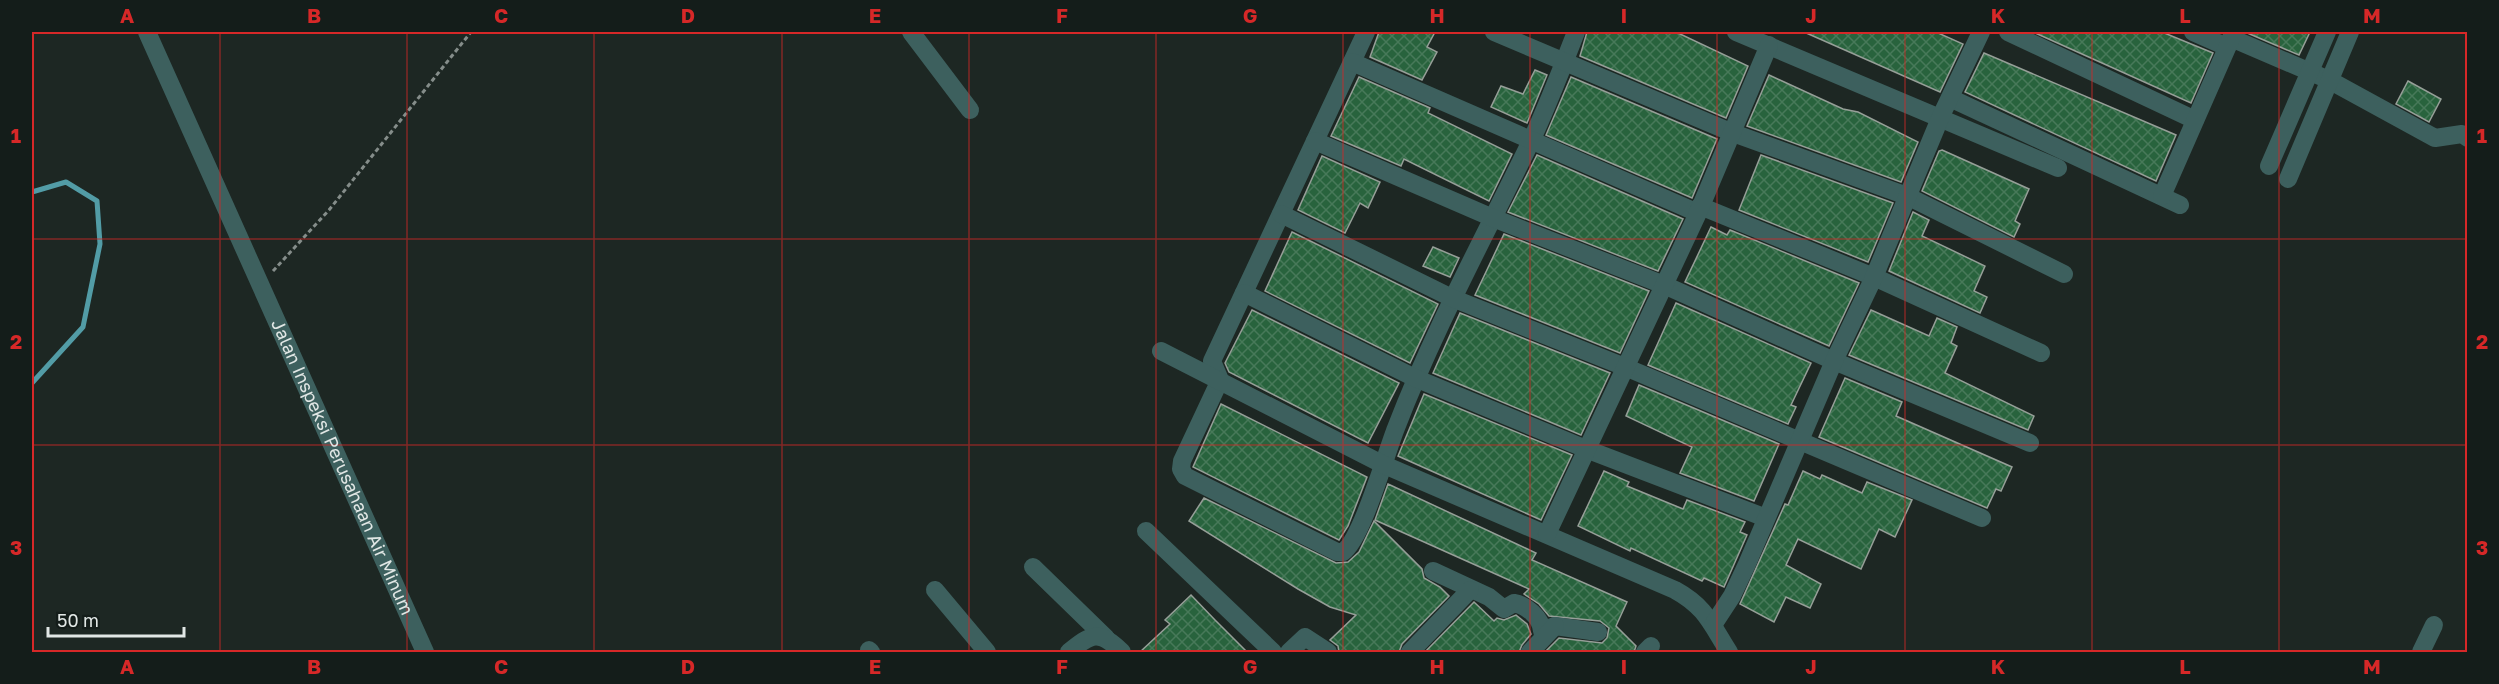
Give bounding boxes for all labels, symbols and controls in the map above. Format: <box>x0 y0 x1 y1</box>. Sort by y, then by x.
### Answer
text: A <box>120 3 134 27</box>
text: B <box>307 3 321 27</box>
text: C <box>494 3 508 27</box>
text: D <box>681 3 695 27</box>
text: E <box>869 3 881 27</box>
text: F <box>1056 3 1068 27</box>
text: G <box>1243 3 1257 27</box>
text: H <box>1429 3 1445 27</box>
text: I <box>1621 3 1627 27</box>
text: J <box>1805 3 1817 27</box>
text: K <box>1991 3 2006 27</box>
text: L <box>2179 3 2191 27</box>
text: M <box>2363 3 2381 27</box>
text: 1 <box>11 123 21 147</box>
text: 1 <box>2477 123 2487 147</box>
street label: Jalan Inspeksi Perusahaan Air Minum <box>267 315 419 618</box>
text: 2 <box>10 329 22 353</box>
text: 2 <box>2476 329 2488 353</box>
text: 3 <box>10 535 22 559</box>
text: 3 <box>2476 535 2488 559</box>
scale bar <box>48 600 184 638</box>
text: 50 m <box>57 609 99 631</box>
text: A <box>120 654 134 678</box>
text: B <box>307 654 321 678</box>
text: C <box>494 654 508 678</box>
text: D <box>681 654 695 678</box>
text: E <box>869 654 881 678</box>
text: F <box>1056 654 1068 678</box>
text: G <box>1243 654 1257 678</box>
text: H <box>1429 654 1445 678</box>
text: I <box>1621 654 1627 678</box>
text: J <box>1805 654 1817 678</box>
text: K <box>1991 654 2006 678</box>
text: L <box>2179 654 2191 678</box>
text: M <box>2363 654 2381 678</box>

